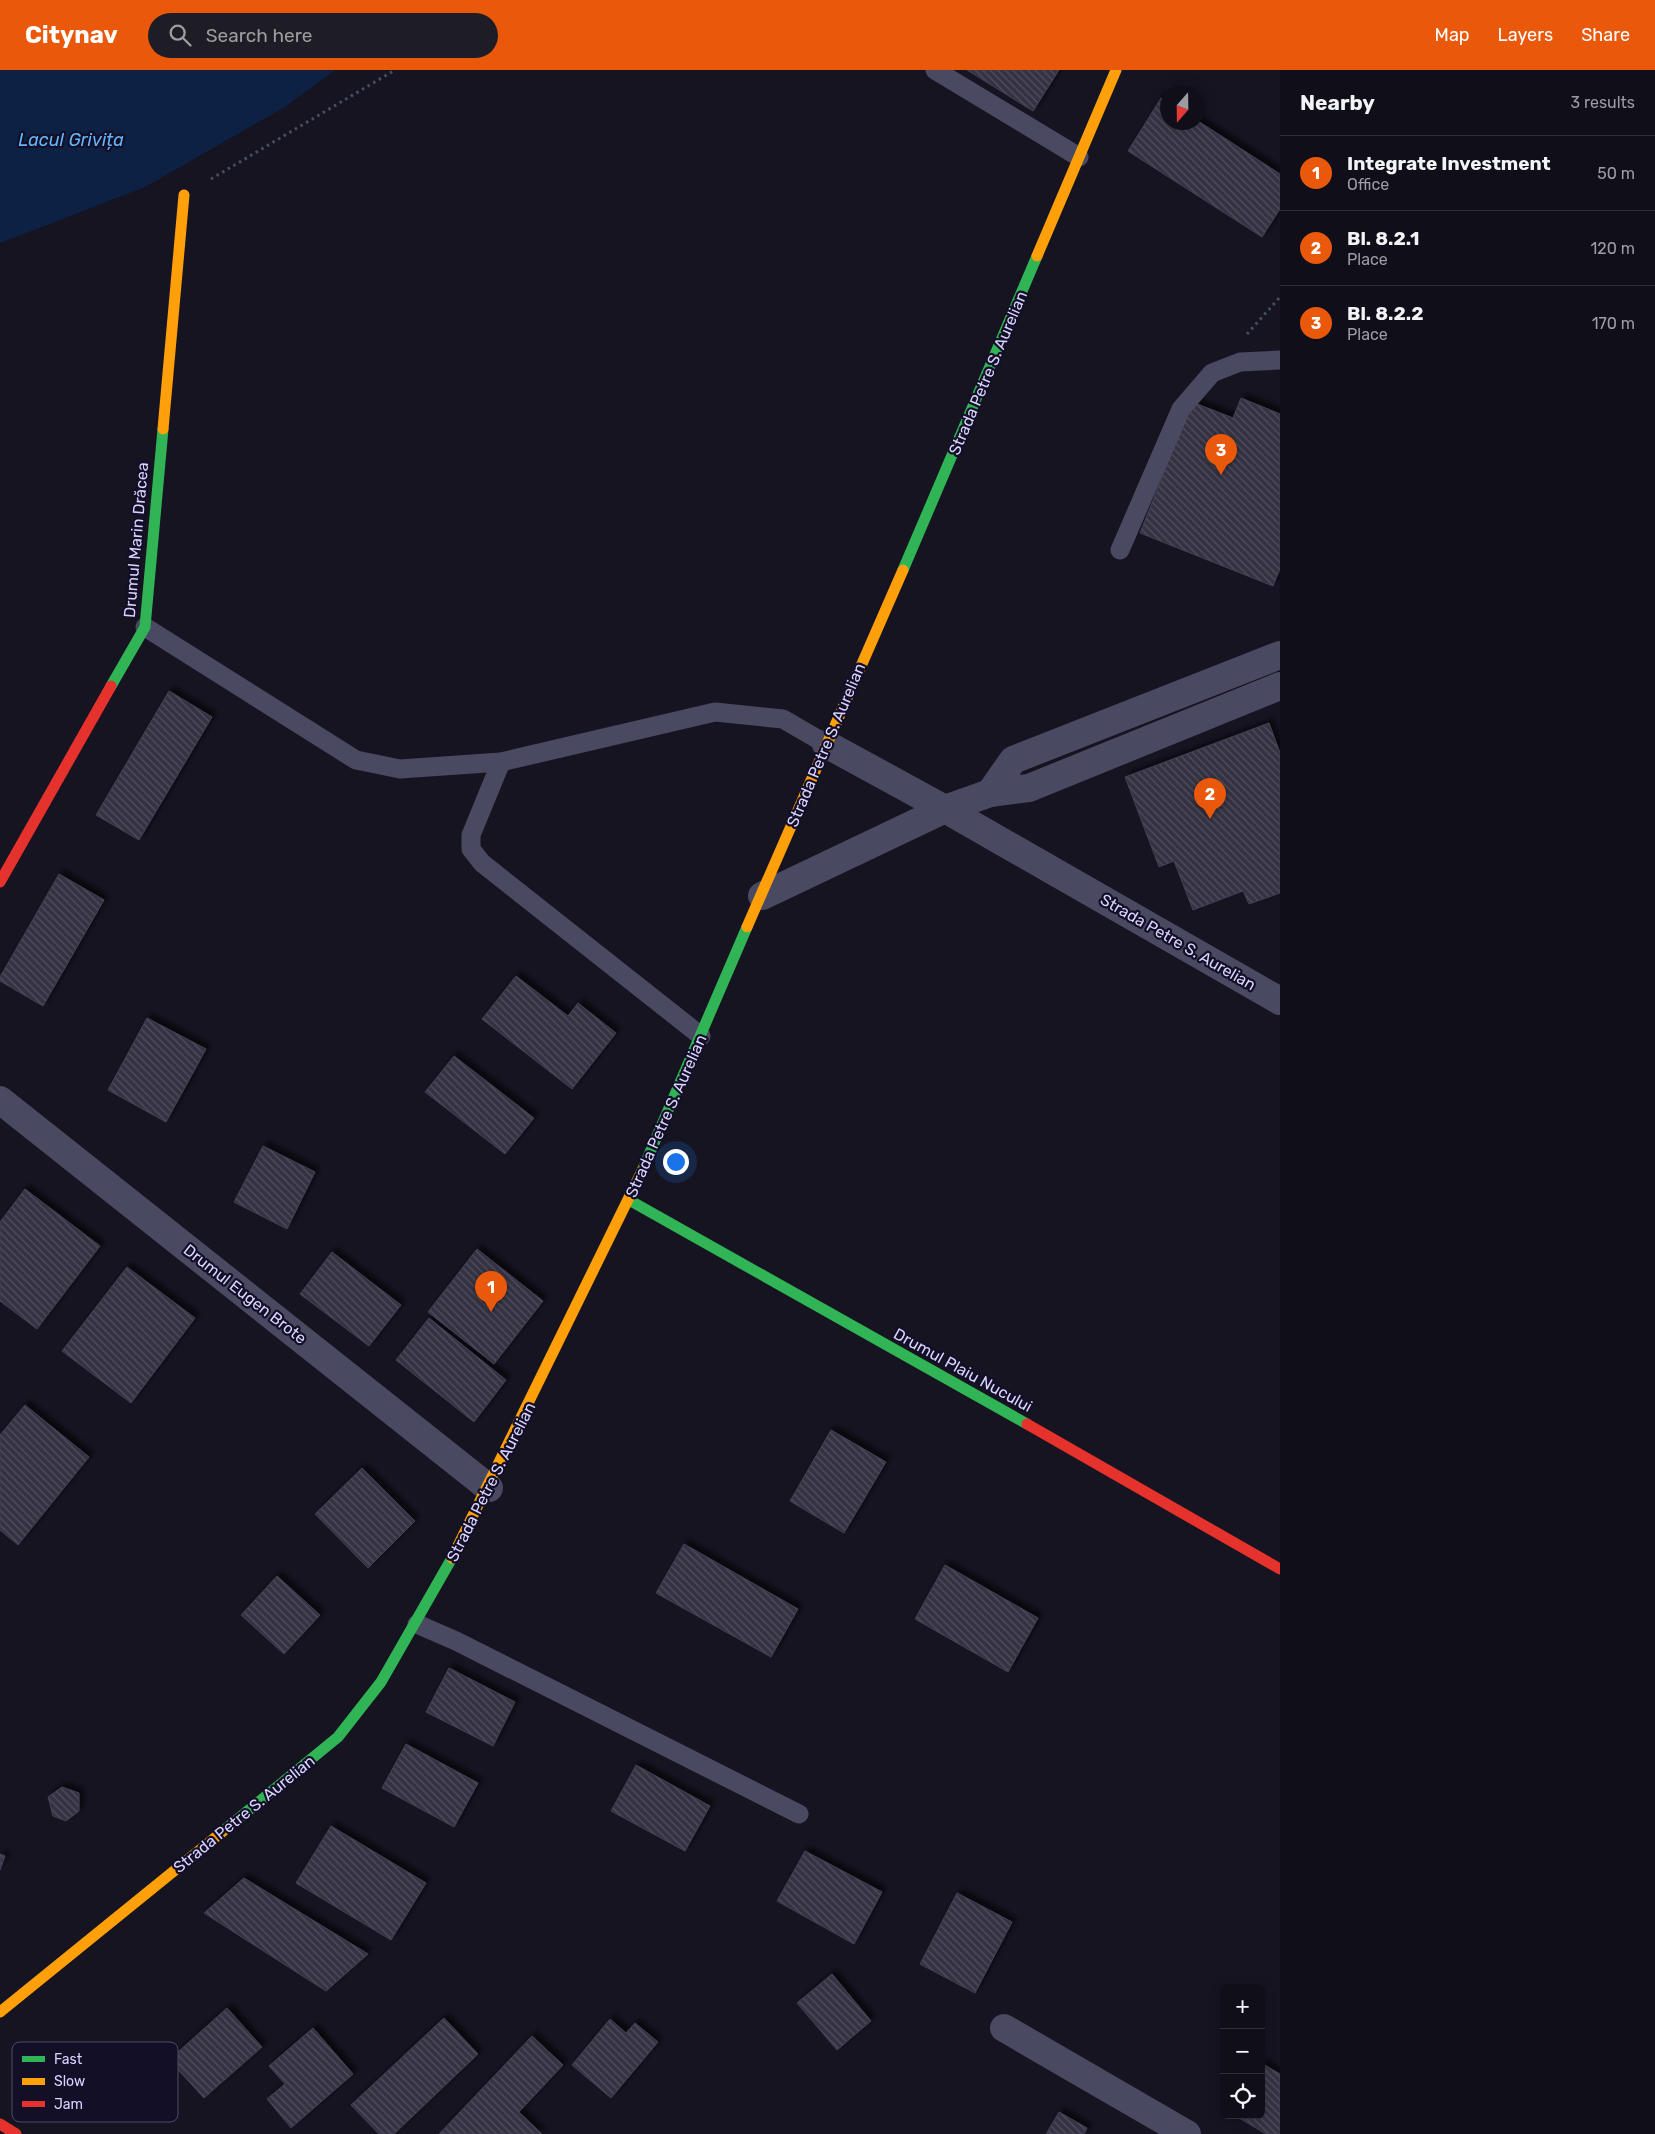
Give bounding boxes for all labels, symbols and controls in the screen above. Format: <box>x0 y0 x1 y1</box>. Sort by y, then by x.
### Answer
search box <box>148 13 498 58</box>
text: Citynav <box>25 21 118 49</box>
icon: search <box>166 21 194 49</box>
text: Search here <box>206 24 312 47</box>
text: Map <box>1435 24 1470 46</box>
text: Layers <box>1498 24 1553 46</box>
text: Share <box>1581 24 1630 46</box>
north arrow <box>1160 85 1205 130</box>
text: Nearby <box>1300 90 1375 115</box>
text: 3 results <box>1570 93 1635 112</box>
water label: Lacul Grivița <box>18 129 124 151</box>
text: Integrate Investment <box>1347 152 1551 175</box>
text: 1 <box>1312 164 1320 183</box>
text: 50 m <box>1597 164 1635 183</box>
text: Office <box>1347 175 1389 194</box>
text: Bl. 8.2.1 <box>1347 227 1419 250</box>
text: 2 <box>1311 239 1321 258</box>
text: 120 m <box>1590 239 1635 258</box>
text: Place <box>1347 250 1388 269</box>
street label: Strada Petre S. Aurelian <box>945 288 1031 458</box>
text: Bl. 8.2.2 <box>1347 302 1424 325</box>
text: 3 <box>1311 314 1321 333</box>
text: 170 m <box>1592 314 1635 333</box>
text: Place <box>1347 325 1388 344</box>
pin: 3 <box>1205 434 1237 475</box>
street label: Drumul Marin Drăcea <box>120 461 152 619</box>
street label: Strada Petre S. Aurelian <box>783 660 869 830</box>
pin: 2 <box>1194 778 1226 819</box>
street label: Strada Petre S. Aurelian <box>1097 890 1259 994</box>
street label: Strada Petre S. Aurelian <box>621 1032 711 1200</box>
your location <box>663 1149 689 1175</box>
street label: Drumul Eugen Brote <box>180 1240 310 1348</box>
pin: 1 <box>475 1271 507 1312</box>
street label: Drumul Plaiu Nucului <box>890 1324 1036 1416</box>
street label: Strada Petre S. Aurelian <box>443 1399 539 1565</box>
street label: Strada Petre S. Aurelian <box>170 1751 318 1877</box>
map controls <box>1220 1984 1265 2119</box>
button: + <box>1220 1984 1265 2029</box>
button: − <box>1220 2029 1265 2074</box>
legend <box>12 2042 178 2122</box>
text: Fast <box>54 2051 83 2068</box>
text: Slow <box>54 2073 85 2090</box>
button: locate <box>1220 2074 1265 2119</box>
text: Jam <box>54 2096 83 2113</box>

